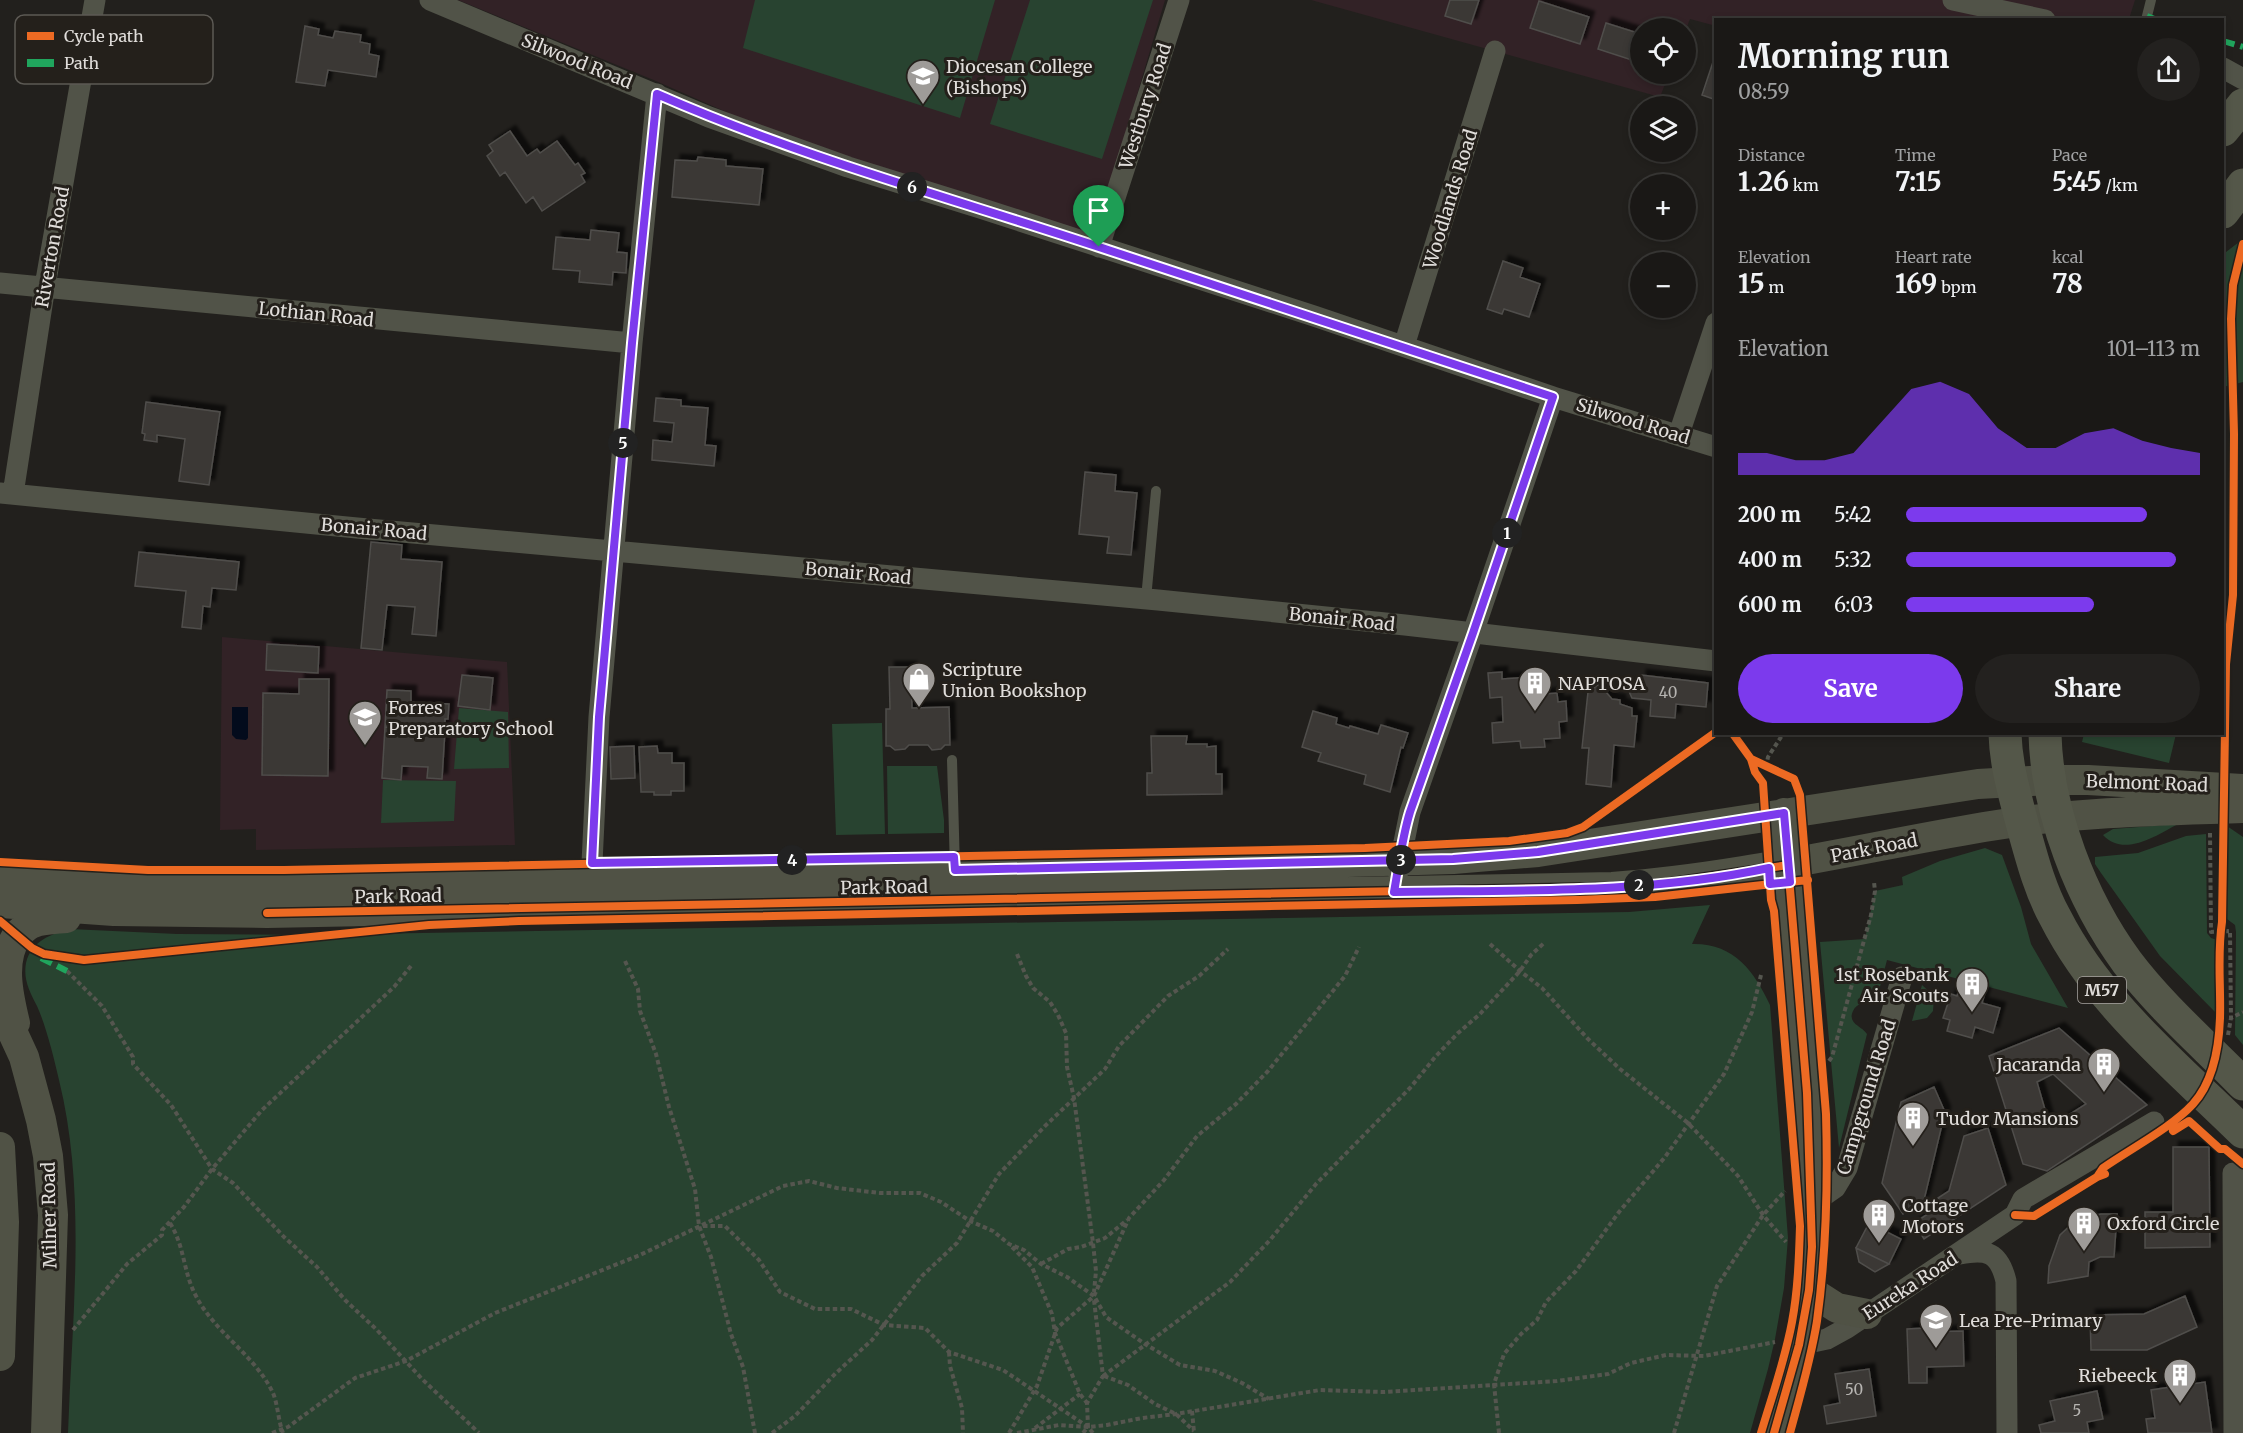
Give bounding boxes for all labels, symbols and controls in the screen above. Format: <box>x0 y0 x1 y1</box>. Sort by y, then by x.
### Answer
legend <box>15 15 213 84</box>
map controls <box>1630 18 1696 318</box>
button: locate <box>1630 18 1696 84</box>
text: Cycle path <box>64 26 144 46</box>
street label: Silwood Road <box>518 28 636 94</box>
text: Morning run <box>1738 36 1949 77</box>
button: share <box>2137 38 2200 101</box>
street label: Westbury Road <box>1113 40 1176 173</box>
text: Path <box>64 53 100 73</box>
place label: Diocesan College (Bishops) <box>946 55 1092 99</box>
school or university icon: Diocesan College (Bishops) <box>905 58 941 105</box>
text: 08:59 <box>1738 79 1790 104</box>
button: layers <box>1630 96 1696 162</box>
street label: Woodlands Road <box>1418 126 1482 273</box>
text: Distance <box>1738 145 1805 165</box>
text: Time <box>1895 145 1936 165</box>
text: Pace <box>2052 145 2087 165</box>
text: 1.26 <box>1738 165 1789 198</box>
text: 7:15 <box>1895 165 1942 198</box>
text: 5:45 <box>2052 165 2102 198</box>
pin: 6 <box>897 172 927 202</box>
button: + <box>1630 174 1696 240</box>
text: km <box>1789 175 1819 195</box>
text: /km <box>2102 175 2138 195</box>
text: 6 <box>907 177 917 197</box>
street label: Riverton Road <box>30 184 74 309</box>
pin <box>1073 185 1124 247</box>
icon: arrive <box>1082 194 1115 227</box>
text: Elevation <box>1738 247 1811 267</box>
text: Heart rate <box>1895 247 1972 267</box>
text: kcal <box>2052 247 2083 267</box>
button: − <box>1630 252 1696 318</box>
text: 15 <box>1738 267 1765 300</box>
text: 169 <box>1895 267 1937 300</box>
text: 78 <box>2052 267 2083 300</box>
text: m <box>1765 277 1784 297</box>
text: bpm <box>1937 277 1977 297</box>
street label: Lothian Road <box>257 297 375 332</box>
text: Elevation <box>1738 336 1829 361</box>
text: 101–113 m <box>2107 336 2200 361</box>
street label: Silwood Road <box>1573 393 1693 449</box>
pin: 5 <box>608 428 638 458</box>
text: 5 <box>618 433 628 453</box>
text: 200 m <box>1738 502 1801 527</box>
text: 5:42 <box>1834 502 1872 527</box>
street label: Bonair Road <box>320 513 428 545</box>
pin: 1 <box>1492 518 1522 548</box>
text: 1 <box>1503 523 1511 543</box>
text: 400 m <box>1738 547 1802 572</box>
text: 5:32 <box>1834 547 1872 572</box>
street label: Bonair Road <box>804 557 912 589</box>
text: 600 m <box>1738 592 1802 617</box>
text: 6:03 <box>1834 592 1874 617</box>
street label: Bonair Road <box>1288 602 1396 636</box>
button: Save <box>1738 654 1963 723</box>
button: Share <box>1975 654 2200 723</box>
place label: Scripture Union Bookshop <box>942 658 1087 702</box>
shop icon: Scripture Union Bookshop <box>901 661 937 708</box>
building icon: NAPTOSA <box>1517 665 1553 712</box>
place label: NAPTOSA <box>1558 672 1646 695</box>
house number: 40 <box>1659 683 1677 702</box>
place label: Forres Preparatory School <box>388 696 554 740</box>
school or university icon: Forres Preparatory School <box>347 699 383 746</box>
street label: Belmont Road <box>2085 769 2209 797</box>
street label: Park Road <box>1829 828 1920 868</box>
pin: 4 <box>777 845 807 875</box>
pin: 3 <box>1386 845 1416 875</box>
text: 4 <box>787 850 797 870</box>
text: 3 <box>1396 850 1406 870</box>
pin: 2 <box>1624 870 1654 900</box>
street label: Park Road <box>840 875 928 899</box>
text: 2 <box>1634 875 1644 895</box>
street label: Park Road <box>354 884 442 908</box>
place label: 1st Rosebank Air Scouts <box>1836 963 1950 1007</box>
building icon: 1st Rosebank Air Scouts <box>1954 966 1990 1013</box>
road number: M57 <box>2078 977 2126 1003</box>
street label: Campground Road <box>1831 1016 1901 1178</box>
building icon: Jacaranda <box>2086 1046 2122 1093</box>
place label: Jacaranda <box>1995 1053 2081 1076</box>
building icon: Tudor Mansions <box>1895 1100 1931 1147</box>
place label: Tudor Mansions <box>1936 1107 2079 1130</box>
street label: Milner Road <box>37 1161 61 1268</box>
place label: Cottage Motors <box>1902 1194 1968 1238</box>
building icon: Cottage Motors <box>1861 1197 1897 1244</box>
building icon: Oxford Circle <box>2066 1205 2102 1252</box>
place label: Oxford Circle <box>2107 1212 2220 1235</box>
street label: Eureka Road <box>1858 1247 1962 1325</box>
school or university icon: Lea Pre-Primary <box>1918 1302 1954 1349</box>
place label: Lea Pre-Primary <box>1959 1309 2103 1332</box>
building icon: Riebeeck <box>2162 1357 2198 1404</box>
place label: Riebeeck <box>2078 1364 2158 1387</box>
house number: 50 <box>1845 1380 1863 1399</box>
house number: 5 <box>2073 1401 2081 1420</box>

